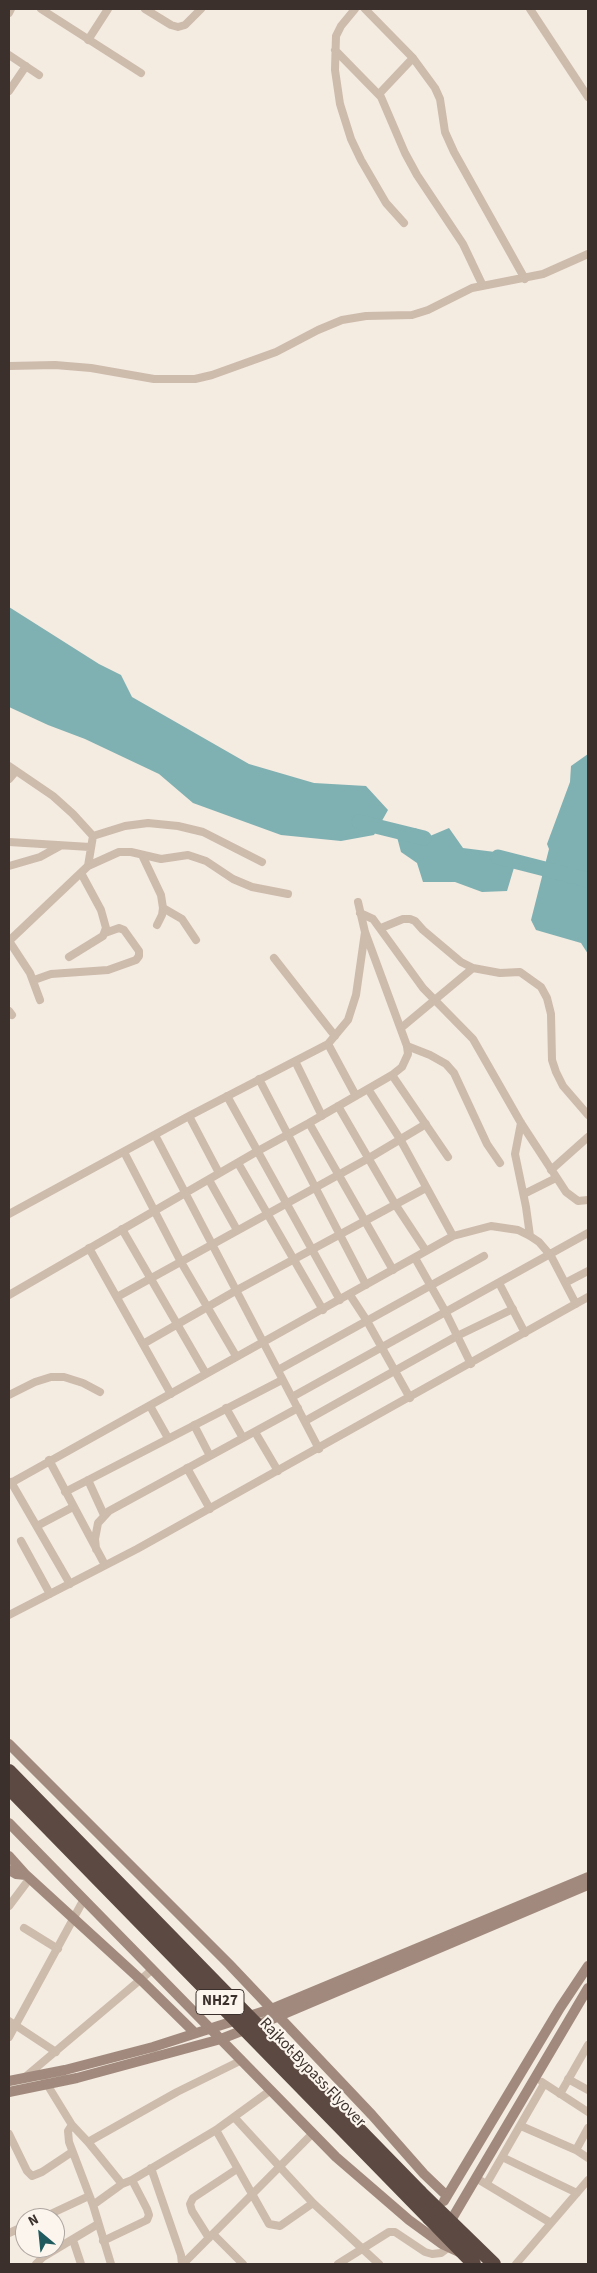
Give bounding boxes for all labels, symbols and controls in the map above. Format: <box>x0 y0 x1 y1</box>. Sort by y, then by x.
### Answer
road number: NH27 <box>196 1990 244 2014</box>
street label: Rajkot Bypass Flyover <box>255 2014 369 2132</box>
north arrow <box>15 2208 65 2258</box>
text: N <box>25 2210 42 2232</box>

